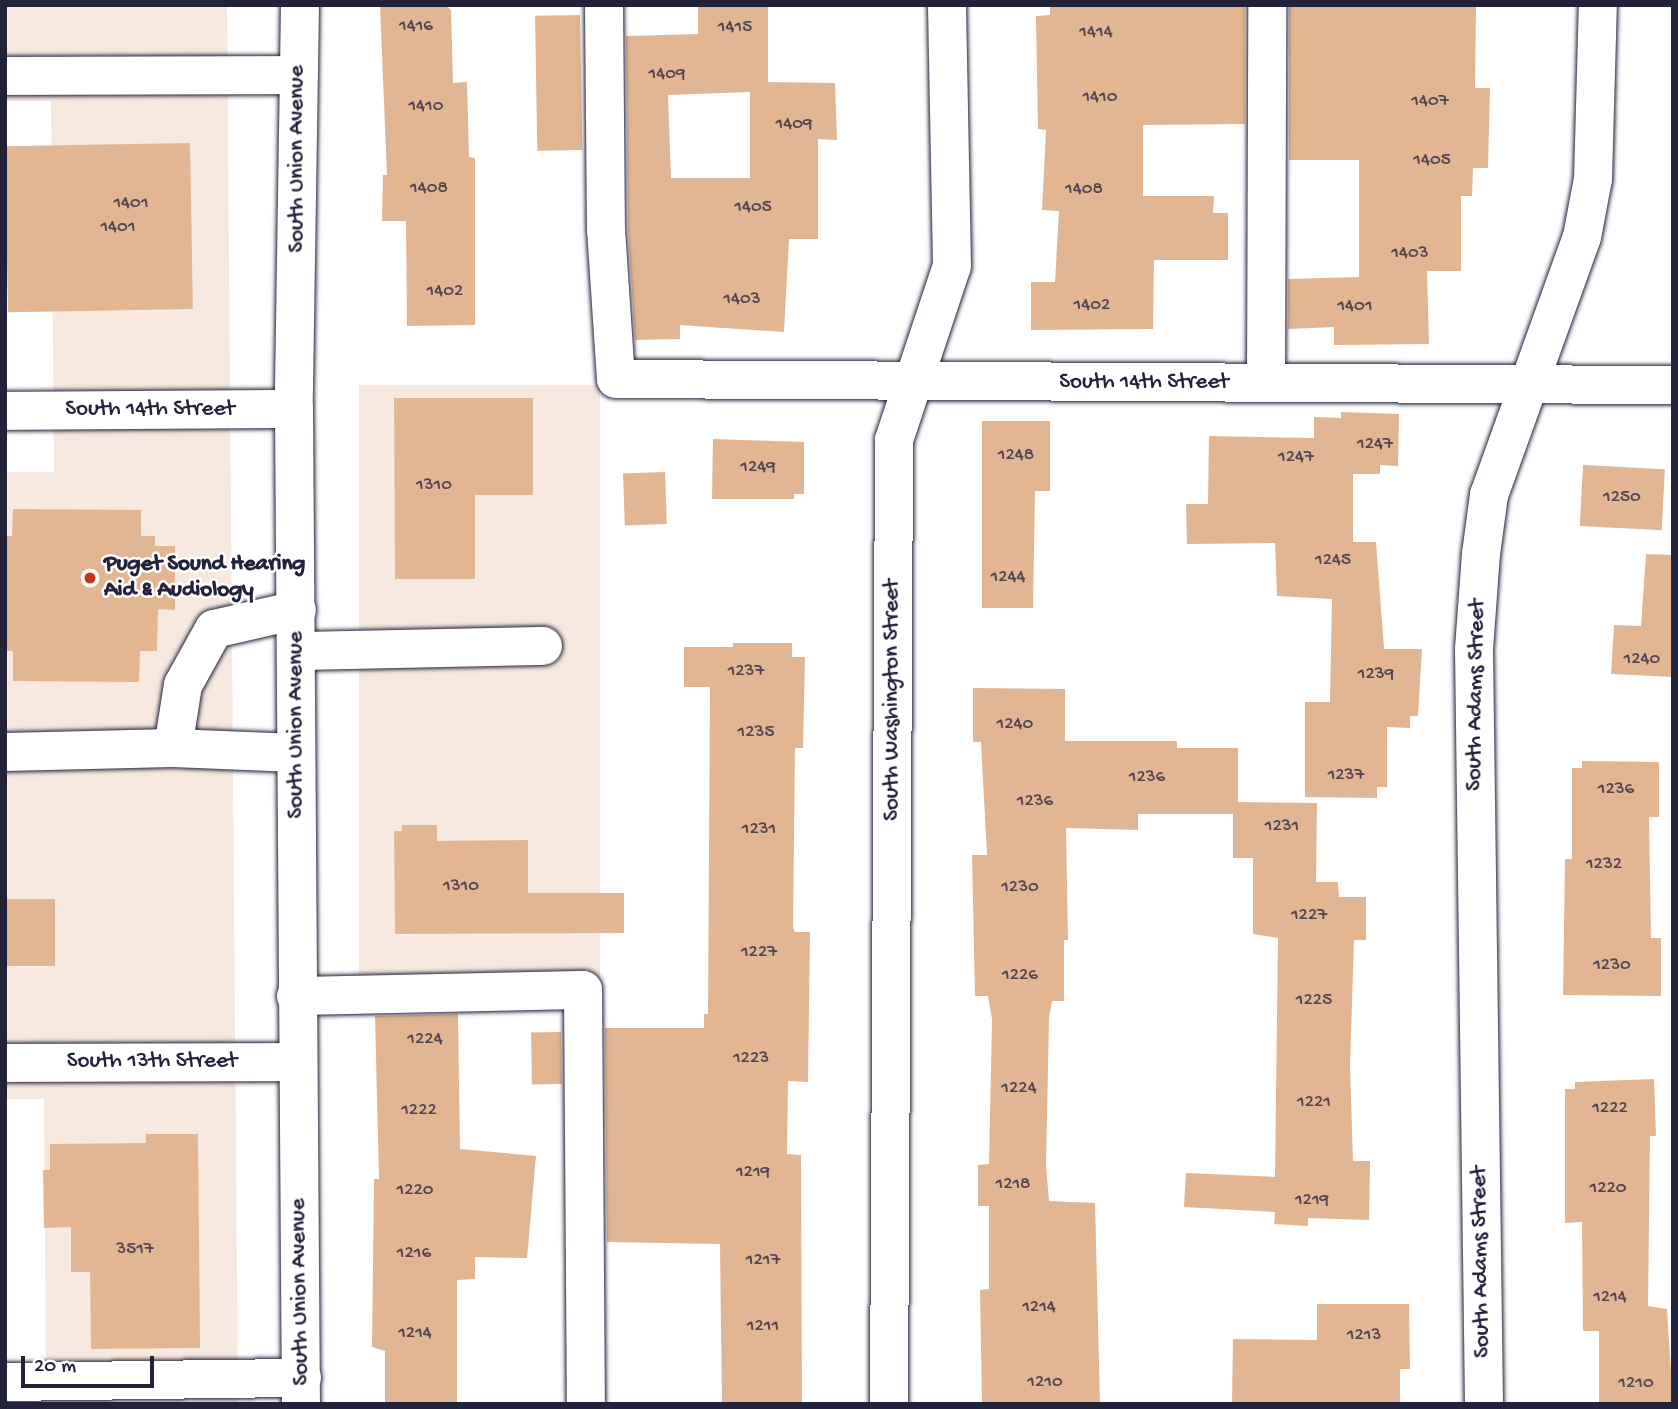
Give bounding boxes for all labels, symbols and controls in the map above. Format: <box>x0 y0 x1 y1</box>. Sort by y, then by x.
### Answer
house number: 1416 <box>399 16 433 38</box>
house number: 1415 <box>718 17 752 39</box>
house number: 1414 <box>1079 22 1113 44</box>
house number: 1409 <box>649 64 685 86</box>
street label: South Union Avenue <box>284 65 312 253</box>
house number: 1410 <box>1082 87 1118 109</box>
house number: 1407 <box>1411 91 1449 113</box>
house number: 1410 <box>408 96 444 118</box>
house number: 1409 <box>776 114 812 136</box>
house number: 1405 <box>1413 150 1451 172</box>
house number: 1408 <box>410 178 448 200</box>
house number: 1408 <box>1065 179 1103 201</box>
house number: 1401 <box>113 193 149 215</box>
house number: 1405 <box>734 197 772 219</box>
house number: 1401 <box>100 217 136 239</box>
house number: 1403 <box>1391 243 1429 265</box>
house number: 1402 <box>427 281 463 303</box>
house number: 1403 <box>723 289 761 311</box>
house number: 1402 <box>1074 295 1110 317</box>
house number: 1401 <box>1337 296 1373 318</box>
street label: South 14th Street <box>1059 369 1229 397</box>
street label: South 14th Street <box>65 396 235 424</box>
house number: 1247 <box>1357 434 1393 456</box>
house number: 1248 <box>998 445 1034 467</box>
house number: 1247 <box>1278 447 1314 469</box>
house number: 1249 <box>740 457 776 479</box>
house number: 1310 <box>416 475 452 497</box>
house number: 1250 <box>1603 487 1641 509</box>
house number: 1245 <box>1315 550 1351 572</box>
place label: Puget Sound Hearing Aid & Audiology <box>104 551 305 605</box>
house number: 1244 <box>991 567 1025 589</box>
marker: Puget Sound Hearing Aid & Audiology <box>82 570 98 586</box>
street label: South Washington Street <box>879 579 907 821</box>
street label: South Adams Street <box>1462 599 1492 791</box>
street label: South Union Avenue <box>283 631 311 819</box>
house number: 1240 <box>1624 649 1660 671</box>
house number: 1237 <box>728 661 764 683</box>
house number: 1239 <box>1358 664 1394 686</box>
house number: 1240 <box>997 714 1033 736</box>
house number: 1235 <box>738 722 774 744</box>
house number: 1237 <box>1328 765 1364 787</box>
house number: 1236 <box>1129 767 1165 789</box>
house number: 1236 <box>1598 779 1634 801</box>
house number: 1236 <box>1017 791 1053 813</box>
house number: 1231 <box>1265 816 1299 838</box>
house number: 1231 <box>742 819 776 841</box>
house number: 1232 <box>1586 854 1622 876</box>
house number: 1310 <box>443 876 479 898</box>
house number: 1230 <box>1001 877 1039 899</box>
house number: 1227 <box>1291 905 1327 927</box>
house number: 1227 <box>741 942 777 964</box>
house number: 1230 <box>1593 955 1631 977</box>
house number: 1226 <box>1002 965 1038 987</box>
house number: 1225 <box>1296 990 1332 1012</box>
house number: 1224 <box>407 1029 443 1051</box>
street label: South 13th Street <box>67 1048 237 1076</box>
house number: 1223 <box>733 1048 769 1070</box>
house number: 1224 <box>1001 1078 1037 1100</box>
house number: 1221 <box>1297 1092 1331 1114</box>
house number: 1222 <box>1592 1098 1628 1120</box>
house number: 1222 <box>401 1100 437 1122</box>
house number: 1219 <box>736 1162 770 1184</box>
street label: South Adams Street <box>1467 1166 1497 1358</box>
house number: 1218 <box>995 1174 1031 1196</box>
house number: 1220 <box>1589 1178 1627 1200</box>
house number: 1220 <box>396 1180 434 1202</box>
house number: 1219 <box>1295 1190 1329 1212</box>
street label: South Union Avenue <box>286 1198 316 1386</box>
house number: 3517 <box>116 1239 154 1261</box>
house number: 1216 <box>397 1243 431 1265</box>
house number: 1217 <box>746 1250 780 1272</box>
house number: 1214 <box>1593 1287 1627 1309</box>
house number: 1214 <box>1022 1297 1056 1319</box>
house number: 1211 <box>747 1316 779 1338</box>
house number: 1214 <box>398 1323 432 1345</box>
house number: 1213 <box>1347 1325 1381 1347</box>
scale bar <box>24 1342 158 1386</box>
text: 20 m <box>34 1355 76 1380</box>
house number: 1210 <box>1027 1372 1063 1394</box>
house number: 1210 <box>1618 1373 1654 1395</box>

